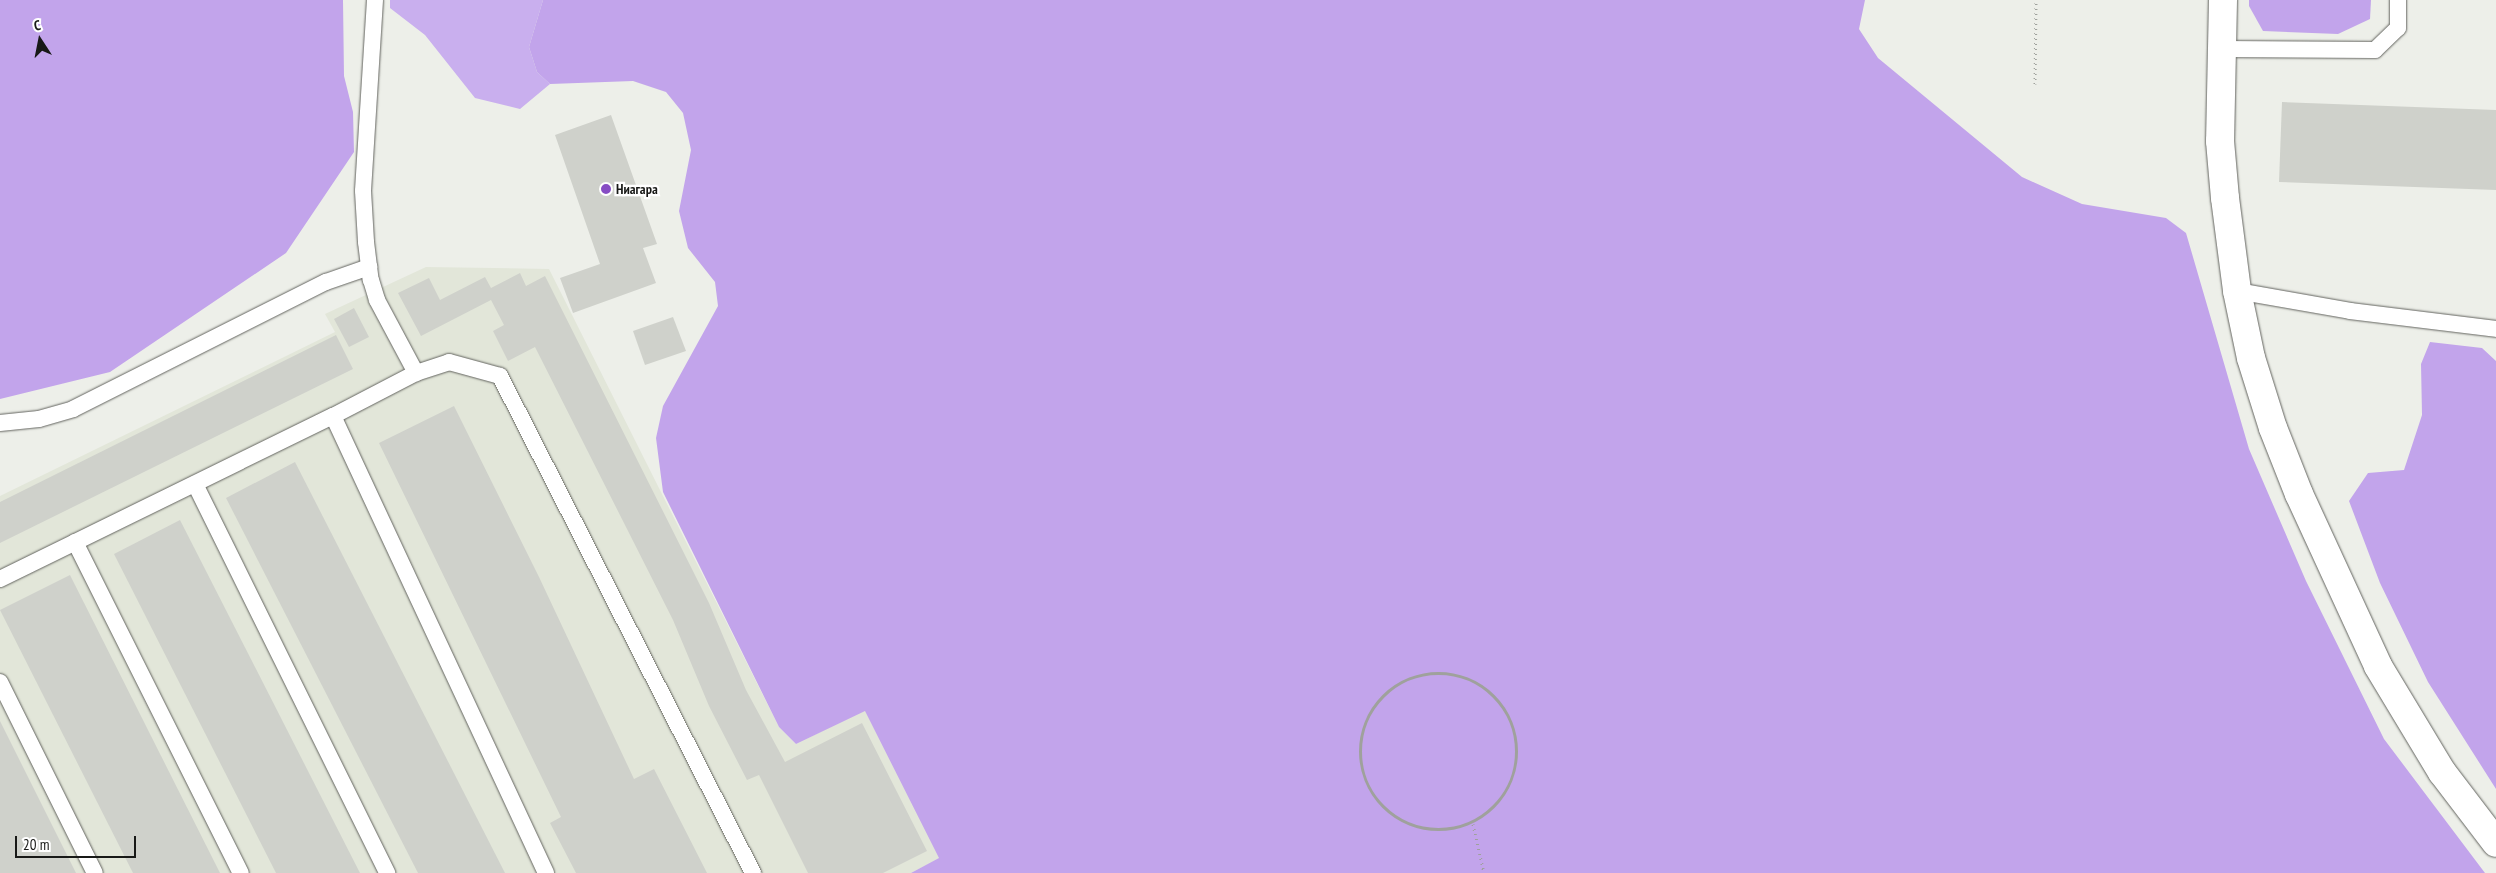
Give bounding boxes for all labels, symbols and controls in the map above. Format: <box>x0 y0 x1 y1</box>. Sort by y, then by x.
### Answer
north arrow <box>15 15 65 65</box>
text: С <box>32 16 42 35</box>
place label: Ниагара <box>616 181 658 197</box>
marker: Ниагара <box>600 183 612 195</box>
scale bar <box>18 826 139 858</box>
text: 20 m <box>23 835 49 854</box>

